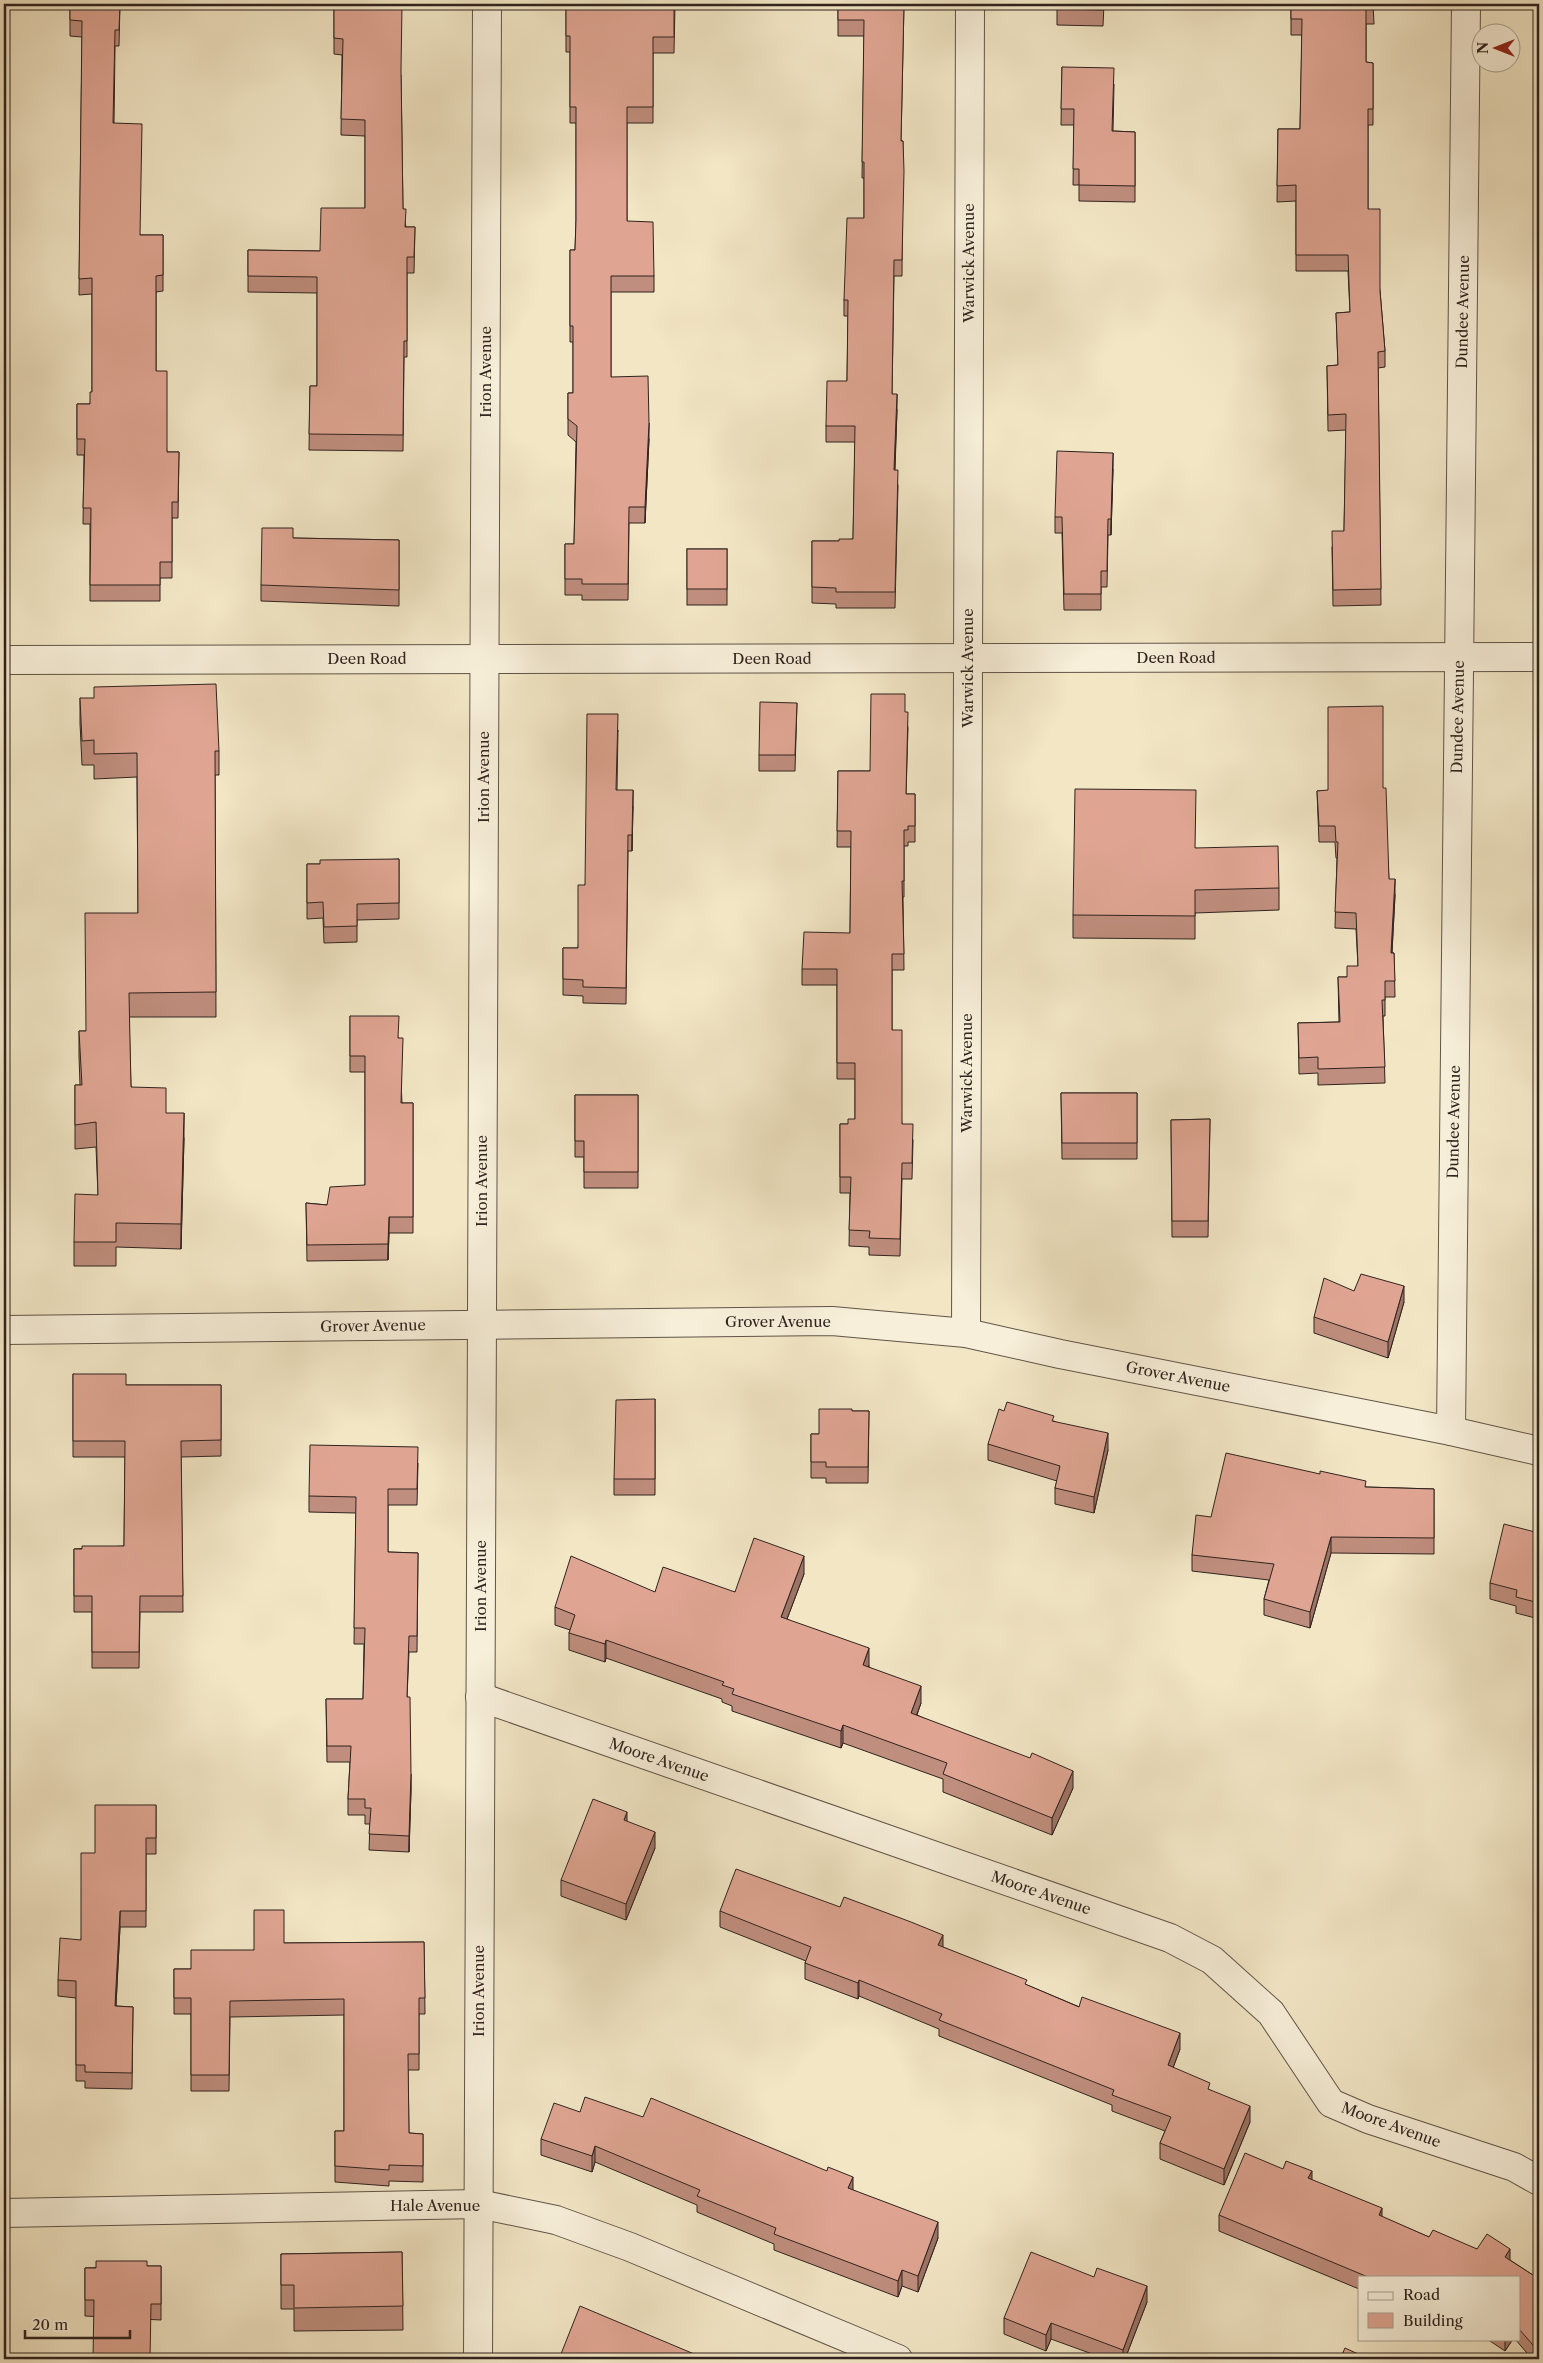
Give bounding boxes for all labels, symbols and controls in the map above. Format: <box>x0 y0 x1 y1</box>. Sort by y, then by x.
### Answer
north arrow <box>1470 22 1520 72</box>
text: N <box>1474 42 1492 54</box>
street label: Warwick Avenue <box>959 203 978 324</box>
street label: Dundee Avenue <box>1452 255 1473 369</box>
street label: Irion Avenue <box>476 326 495 418</box>
street label: Warwick Avenue <box>958 608 977 729</box>
street label: Deen Road <box>1136 648 1216 667</box>
street label: Deen Road <box>327 649 407 668</box>
street label: Deen Road <box>732 649 812 668</box>
street label: Dundee Avenue <box>1447 660 1468 774</box>
street label: Irion Avenue <box>474 731 493 823</box>
street label: Warwick Avenue <box>957 1013 976 1134</box>
street label: Dundee Avenue <box>1443 1065 1464 1179</box>
street label: Irion Avenue <box>472 1135 491 1227</box>
street label: Grover Avenue <box>725 1312 831 1331</box>
street label: Grover Avenue <box>320 1315 426 1336</box>
street label: Grover Avenue <box>1124 1357 1232 1396</box>
street label: Irion Avenue <box>471 1540 490 1632</box>
street label: Moore Avenue <box>607 1734 712 1786</box>
street label: Moore Avenue <box>989 1867 1094 1919</box>
street label: Irion Avenue <box>469 1945 488 2037</box>
street label: Moore Avenue <box>1339 2098 1443 2151</box>
street label: Hale Avenue <box>390 2196 480 2215</box>
legend <box>1358 2276 1520 2340</box>
text: Road <box>1403 2285 1440 2304</box>
scale bar <box>25 2308 130 2340</box>
text: Building <box>1403 2311 1463 2330</box>
text: 20 m <box>32 2315 68 2334</box>

